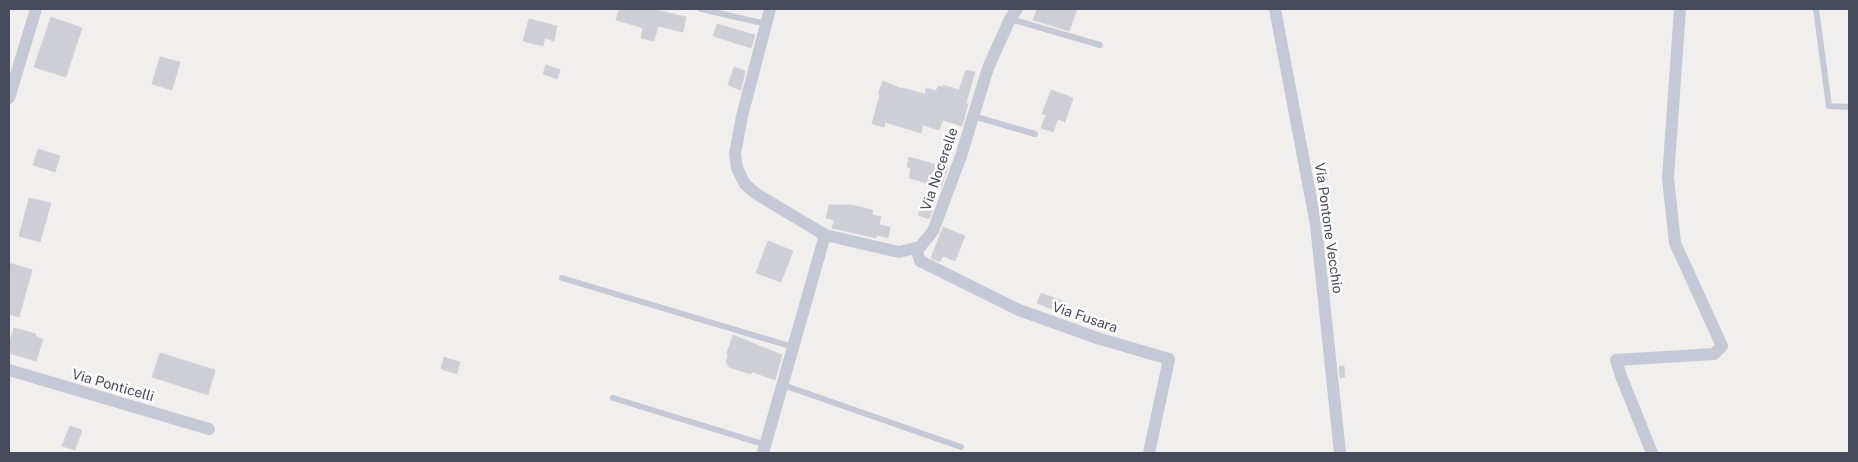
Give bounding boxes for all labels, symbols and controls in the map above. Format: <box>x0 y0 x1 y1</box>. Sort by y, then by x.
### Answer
street label: Via Nocerelle <box>917 125 961 213</box>
street label: Via Pontone Vecchio <box>1312 162 1346 295</box>
street label: Via Fusara <box>1050 298 1120 336</box>
street label: Via Ponticelli <box>70 366 156 404</box>

